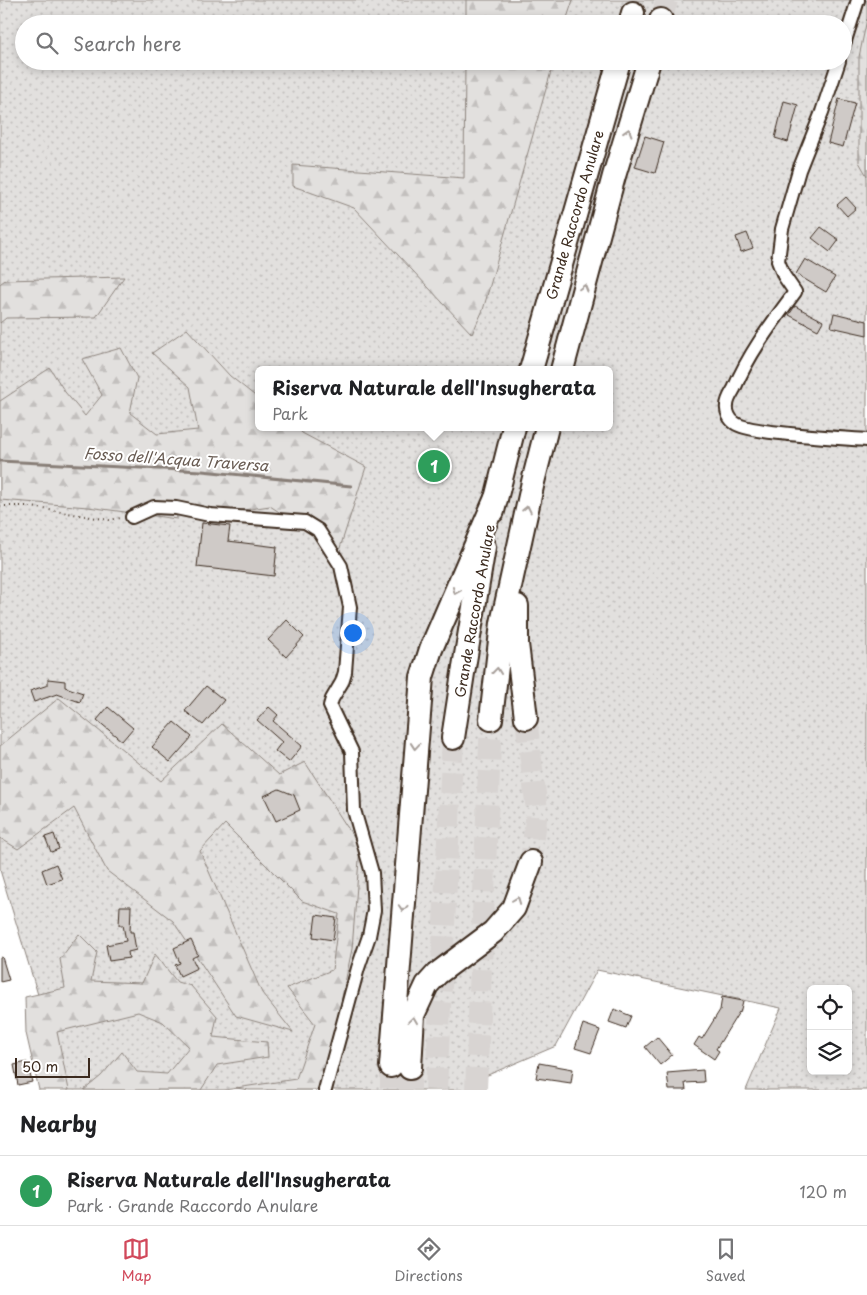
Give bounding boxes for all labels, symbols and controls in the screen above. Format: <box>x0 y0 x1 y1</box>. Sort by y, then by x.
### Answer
search box <box>15 15 852 70</box>
icon: search <box>33 29 61 57</box>
text: Search here <box>73 29 182 57</box>
street label: Grande Raccordo Anulare <box>540 128 609 302</box>
one-way arrow <box>622 128 632 137</box>
one-way arrow <box>578 284 589 293</box>
popup <box>255 366 613 431</box>
text: Riserva Naturale dell'Insugherata <box>272 373 596 401</box>
text: Park <box>272 401 308 425</box>
water label: Fosso dell'Acqua Traversa <box>83 441 270 476</box>
pin: 1 <box>418 447 450 485</box>
one-way arrow <box>521 505 532 514</box>
street label: Grande Raccordo Anulare <box>449 523 500 699</box>
one-way arrow <box>451 586 462 595</box>
your location <box>340 620 366 646</box>
one-way arrow <box>491 667 502 675</box>
one-way arrow <box>410 743 421 751</box>
one-way arrow <box>511 896 521 905</box>
one-way arrow <box>397 905 408 913</box>
map controls <box>807 985 852 1075</box>
button: locate <box>807 985 852 1030</box>
one-way arrow <box>408 1015 418 1024</box>
button: layers <box>807 1030 852 1075</box>
scale bar <box>15 1055 90 1078</box>
text: 50 m <box>22 1056 58 1077</box>
text: Nearby <box>20 1107 97 1139</box>
text: Riserva Naturale dell'Insugherata <box>67 1165 391 1193</box>
text: 1 <box>32 1179 40 1203</box>
text: 120 m <box>800 1179 847 1203</box>
text: Park · Grande Raccordo Anulare <box>67 1193 318 1217</box>
tab: Map <box>122 1235 151 1286</box>
tab: Directions <box>395 1235 463 1286</box>
tab: Saved <box>706 1235 745 1286</box>

